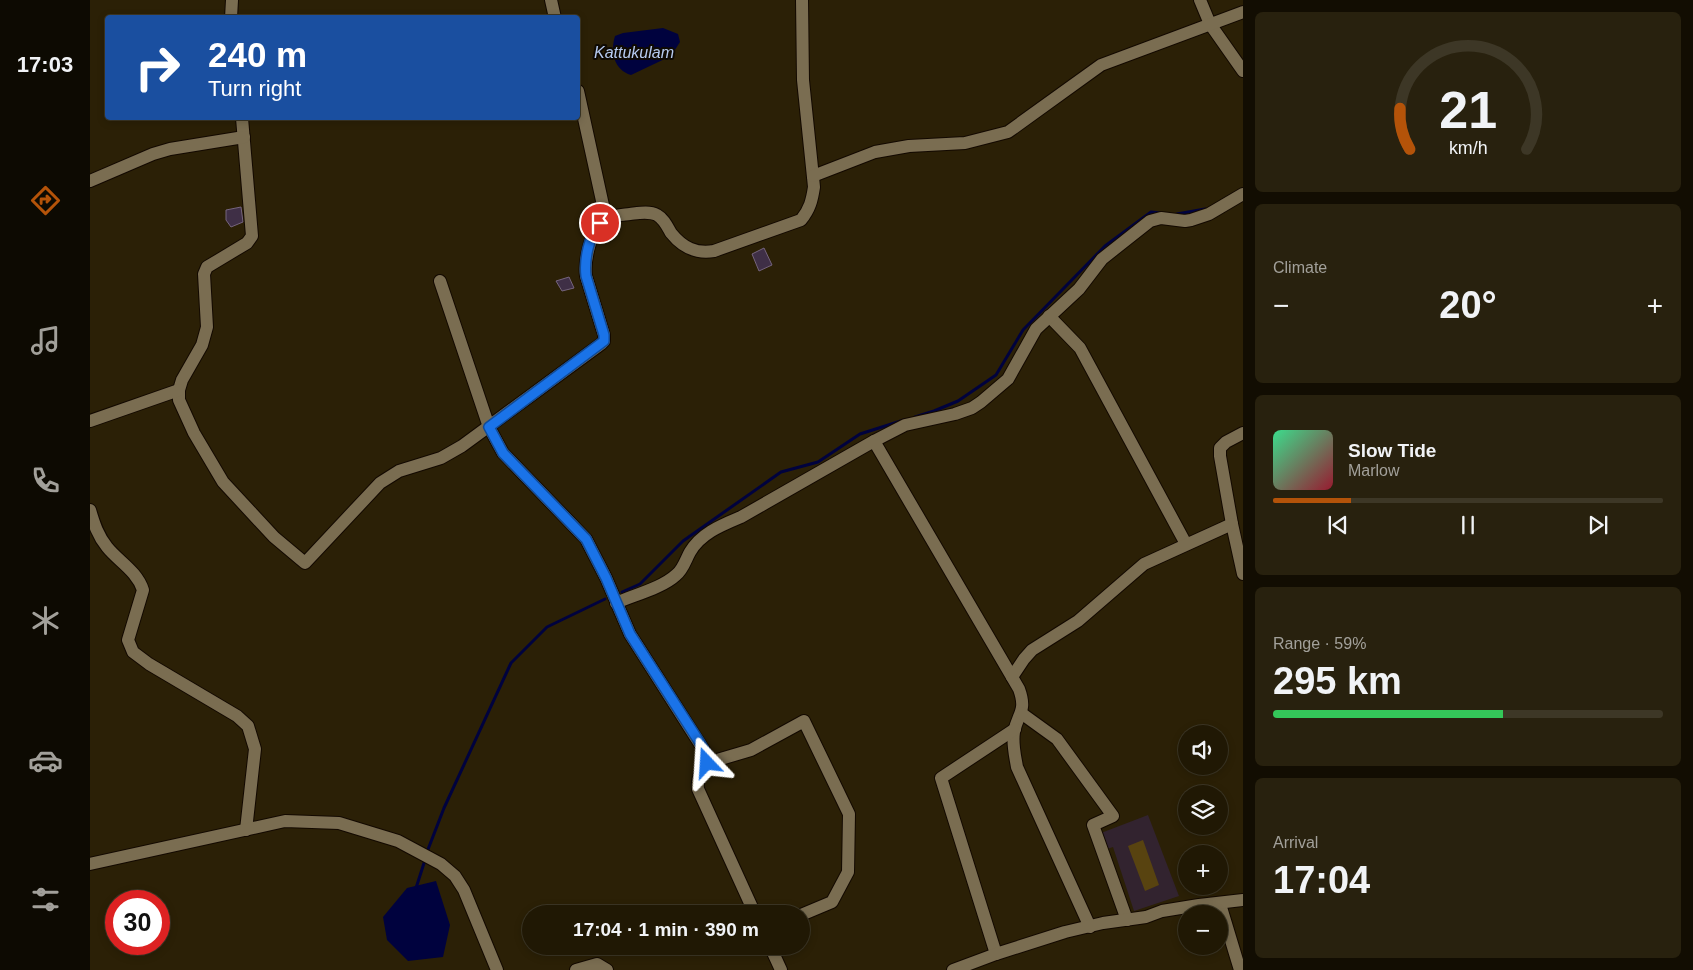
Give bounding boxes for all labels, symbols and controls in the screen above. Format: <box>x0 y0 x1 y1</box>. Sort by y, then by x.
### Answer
icon: right <box>125 35 190 100</box>
text: 240 m <box>208 35 307 74</box>
water label: Kattukulam <box>594 44 674 61</box>
text: 17:03 <box>17 52 73 77</box>
text: Turn right <box>208 76 301 101</box>
text: 21 <box>1439 81 1497 139</box>
text: km/h <box>1449 138 1487 158</box>
icon: directions <box>28 183 63 218</box>
pin <box>579 202 621 244</box>
icon: arrive <box>586 209 614 237</box>
text: Climate <box>1273 259 1327 276</box>
text: 20° <box>1439 284 1497 326</box>
text: − <box>1273 290 1289 321</box>
text: + <box>1647 290 1663 321</box>
icon: music <box>28 323 63 358</box>
text: Slow Tide <box>1348 440 1436 461</box>
text: Marlow <box>1348 462 1400 479</box>
icon: phone <box>28 463 63 498</box>
icon: previous <box>1324 511 1352 539</box>
icon: pause <box>1454 511 1482 539</box>
icon: next <box>1584 511 1612 539</box>
icon: climate <box>28 603 63 638</box>
text: Range · 59% <box>1273 635 1366 652</box>
text: 295 km <box>1273 660 1402 702</box>
map controls <box>1178 725 1228 955</box>
button: sound <box>1178 725 1228 775</box>
position arrow <box>680 736 732 788</box>
icon: car <box>28 743 63 778</box>
button: layers <box>1178 785 1228 835</box>
text: Arrival <box>1273 834 1318 851</box>
button: + <box>1178 845 1228 895</box>
text: 17:04 <box>1273 859 1370 901</box>
icon: filters <box>28 882 63 917</box>
speed limit sign: 30 <box>105 890 170 955</box>
button: − <box>1178 905 1228 955</box>
text: 17:04 · 1 min · 390 m <box>573 919 759 940</box>

